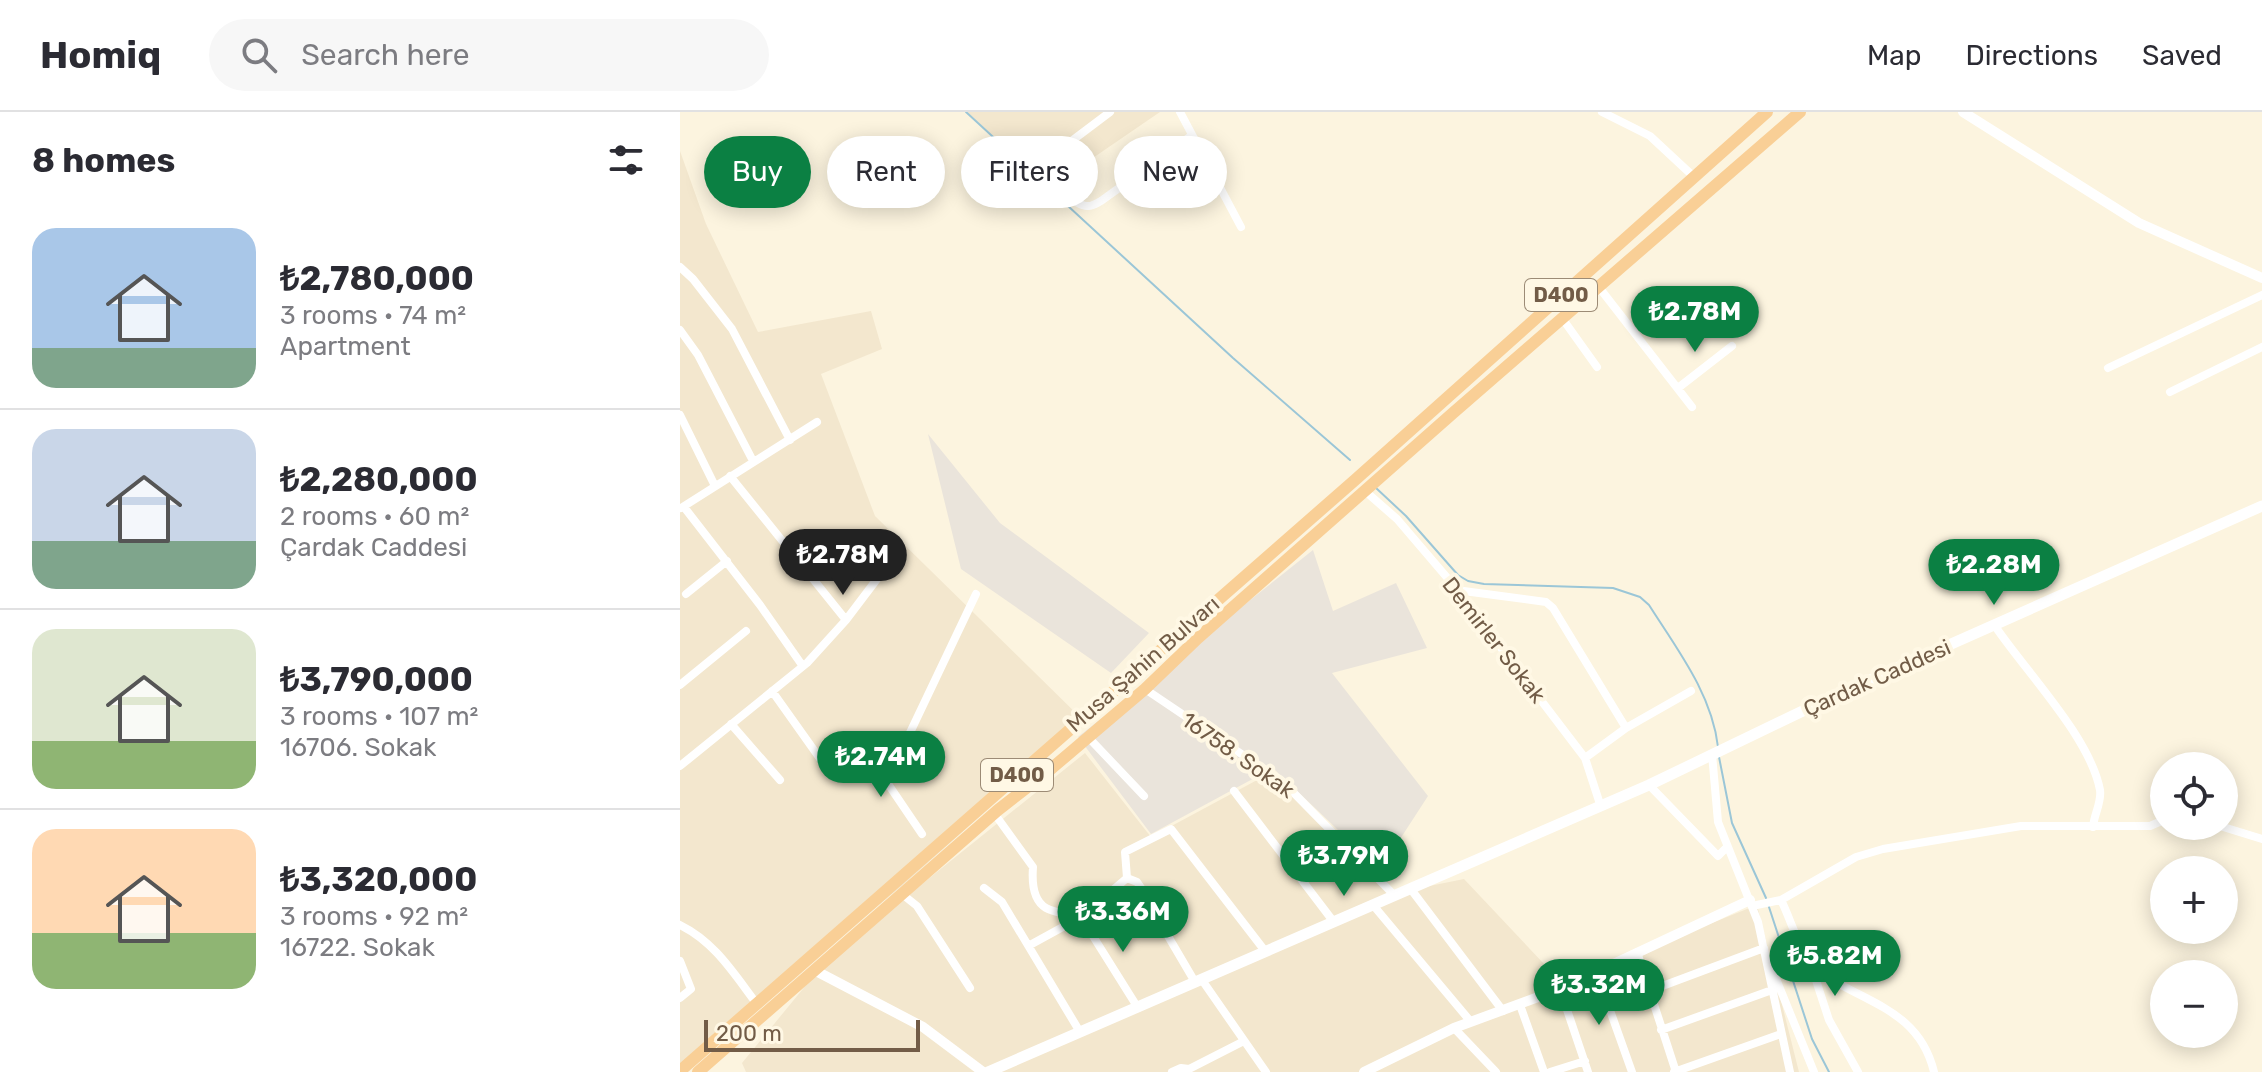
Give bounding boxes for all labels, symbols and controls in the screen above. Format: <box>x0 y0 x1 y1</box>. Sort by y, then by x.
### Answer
search box <box>209 19 769 91</box>
text: Homiq <box>40 32 161 78</box>
icon: search <box>237 33 281 77</box>
text: Search here <box>301 37 469 73</box>
text: Map <box>1867 39 1921 72</box>
text: Directions <box>1965 39 2098 72</box>
text: Saved <box>2142 39 2222 72</box>
chip: Buy <box>704 136 811 208</box>
chip: Rent <box>827 136 945 208</box>
chip: Filters <box>961 136 1098 208</box>
chip: New <box>1114 136 1227 208</box>
icon: filters <box>604 138 648 182</box>
text: 8 homes <box>32 140 175 181</box>
text: ₺2,780,000 <box>280 258 474 299</box>
icon: home <box>96 260 192 356</box>
road number: D400 <box>1525 279 1597 311</box>
pin: ₺2.78M <box>1630 286 1760 354</box>
text: ₺2.78M <box>1649 296 1741 327</box>
text: 3 rooms · 74 m² <box>280 300 466 331</box>
text: Apartment <box>280 331 411 362</box>
text: ₺2,280,000 <box>280 459 478 500</box>
icon: home <box>96 461 192 557</box>
text: 2 rooms · 60 m² <box>280 501 469 532</box>
pin: ₺2.78M <box>778 529 908 597</box>
text: Çardak Caddesi <box>280 532 467 563</box>
text: ₺2.78M <box>797 539 889 570</box>
pin: ₺2.28M <box>1929 539 2059 607</box>
text: ₺2.28M <box>1946 549 2042 580</box>
street label: Demirler Sokak <box>1436 572 1552 709</box>
street label: Musa Şahin Bulvarı <box>1061 590 1225 738</box>
street label: Çardak Caddesi <box>1799 633 1955 723</box>
text: ₺3,790,000 <box>280 659 473 700</box>
icon: home <box>96 661 192 757</box>
text: 3 rooms · 107 m² <box>280 701 479 732</box>
street label: 16758. Sokak <box>1176 706 1300 804</box>
pin: ₺2.74M <box>816 731 946 799</box>
text: 16706. Sokak <box>280 732 436 763</box>
text: ₺2.74M <box>835 741 927 772</box>
map controls <box>2150 752 2238 1048</box>
button: locate <box>2150 752 2238 840</box>
road number: D400 <box>981 759 1053 791</box>
pin: ₺3.79M <box>1279 830 1409 898</box>
text: ₺3.79M <box>1298 840 1390 871</box>
button: + <box>2150 856 2238 944</box>
text: ₺3,320,000 <box>280 859 477 900</box>
icon: home <box>96 861 192 957</box>
pin: ₺3.36M <box>1058 886 1188 954</box>
text: ₺3.36M <box>1076 896 1170 927</box>
text: 3 rooms · 92 m² <box>280 901 468 932</box>
pin: ₺5.82M <box>1770 930 1900 998</box>
text: 16722. Sokak <box>280 932 435 963</box>
text: ₺5.82M <box>1788 940 1882 971</box>
pin: ₺3.32M <box>1534 959 1664 1027</box>
button: − <box>2150 960 2238 1048</box>
text: ₺3.32M <box>1552 969 1646 1000</box>
scale bar <box>704 1016 920 1052</box>
text: 200 m <box>716 1020 782 1047</box>

